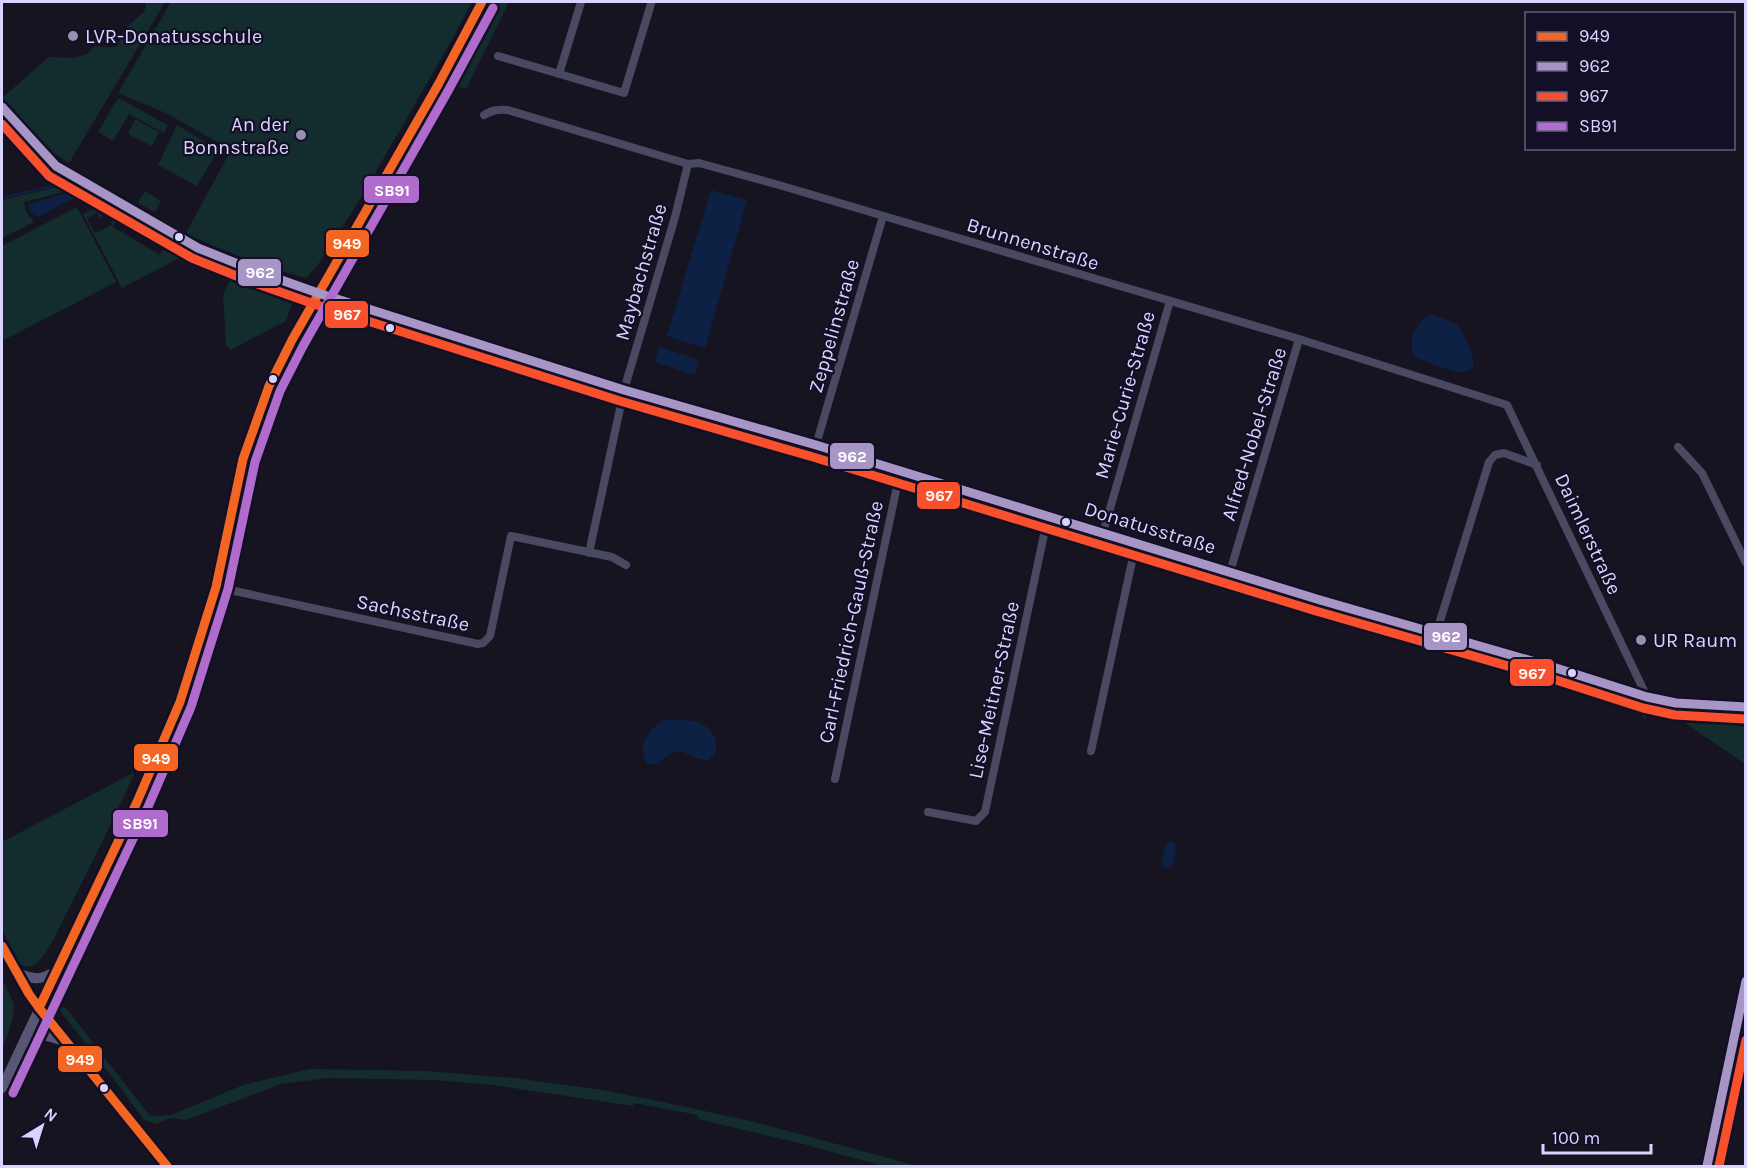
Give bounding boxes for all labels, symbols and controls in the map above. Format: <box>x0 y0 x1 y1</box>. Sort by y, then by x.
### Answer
legend <box>1525 12 1735 150</box>
place label: LVR-Donatusschule <box>85 25 262 48</box>
text: 949 <box>1579 25 1610 47</box>
marker: LVR-Donatusschule <box>66 29 80 43</box>
text: 962 <box>1579 55 1610 77</box>
text: 967 <box>1579 85 1609 107</box>
place label: An der Bonnstraße <box>183 113 290 159</box>
text: SB91 <box>1579 115 1617 137</box>
marker: An der Bonnstraße <box>294 128 308 142</box>
line badge: SB91 <box>363 175 420 204</box>
text: SB91 <box>374 181 410 200</box>
street label: Maybachstraße <box>610 201 672 343</box>
street label: Brunnenstraße <box>964 213 1102 275</box>
line badge: 949 <box>325 229 370 258</box>
unlabelled marker <box>173 231 185 243</box>
text: 949 <box>332 234 362 253</box>
street label: Zeppelinstraße <box>804 256 864 396</box>
line badge: 962 <box>237 258 282 287</box>
text: 962 <box>245 263 275 282</box>
line badge: 967 <box>324 300 369 329</box>
text: 967 <box>333 305 361 324</box>
street label: Marie-Curie-Straße <box>1090 308 1160 482</box>
unlabelled marker <box>384 322 396 334</box>
street label: Alfred-Nobel-Straße <box>1217 345 1291 523</box>
unlabelled marker <box>267 373 279 385</box>
line badge: 962 <box>829 442 875 470</box>
text: 962 <box>837 447 867 466</box>
street label: Daimlerstraße <box>1550 470 1626 598</box>
line badge: 967 <box>916 481 961 510</box>
text: 967 <box>925 486 953 505</box>
street label: Donatusstraße <box>1082 497 1218 559</box>
street label: Carl-Friedrich-Gauß-Straße <box>814 499 888 745</box>
unlabelled marker <box>1060 516 1072 528</box>
street label: Sachsstraße <box>354 590 472 636</box>
street label: Lise-Meitner-Straße <box>964 599 1024 781</box>
line badge: 962 <box>1423 622 1468 651</box>
text: 962 <box>1431 627 1461 646</box>
place label: UR Raum <box>1653 629 1737 652</box>
marker: UR Raum <box>1634 633 1648 647</box>
line badge: 967 <box>1509 658 1555 687</box>
text: 967 <box>1518 664 1546 683</box>
unlabelled marker <box>1566 667 1578 679</box>
line badge: 949 <box>133 743 179 772</box>
text: 949 <box>141 749 171 768</box>
line badge: SB91 <box>112 809 169 838</box>
text: SB91 <box>122 814 158 833</box>
line badge: 949 <box>57 1045 103 1073</box>
text: 949 <box>65 1050 95 1069</box>
unlabelled marker <box>98 1082 110 1094</box>
north arrow <box>12 1096 72 1156</box>
text: N <box>41 1104 61 1126</box>
scale bar <box>1543 1117 1651 1155</box>
text: 100 m <box>1552 1127 1600 1149</box>

